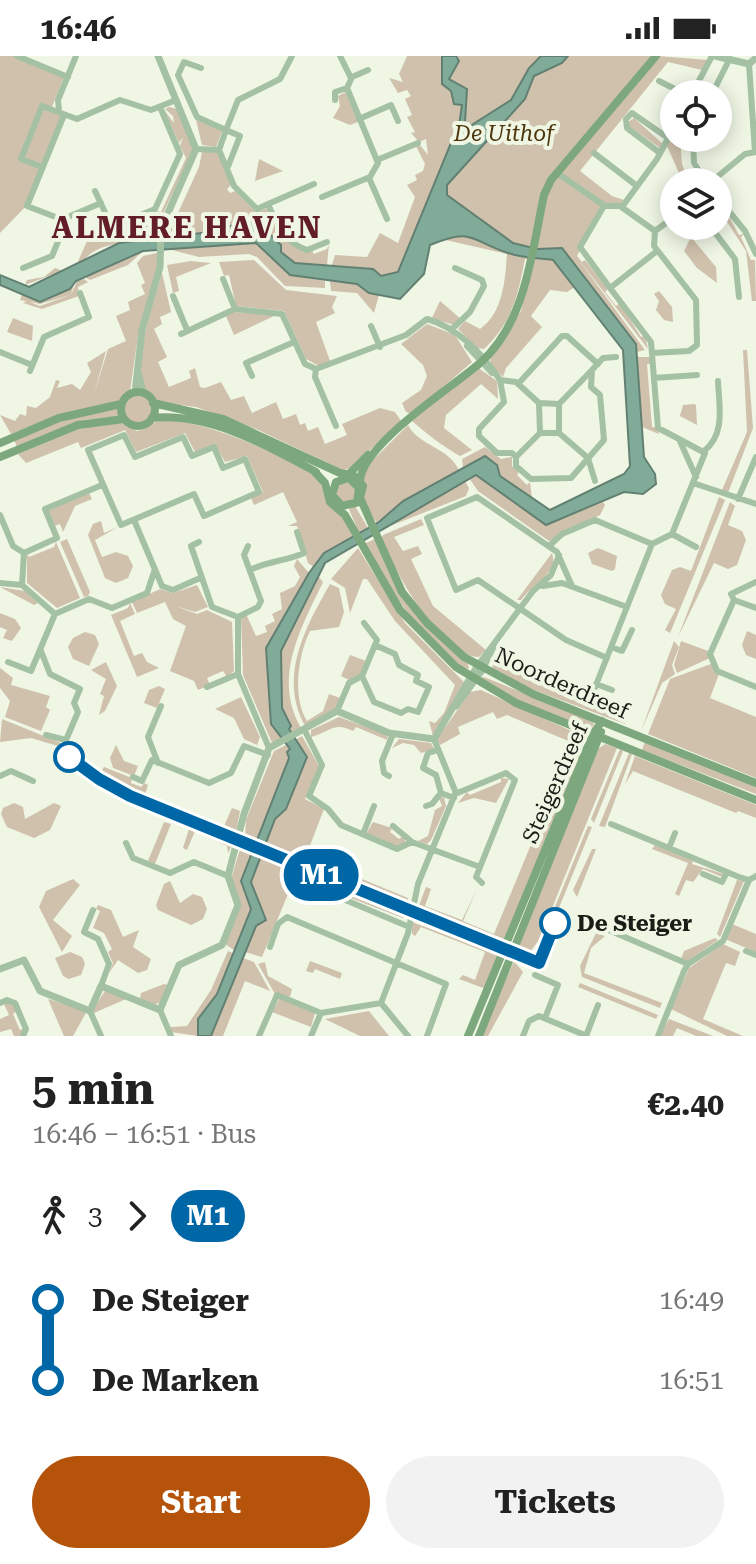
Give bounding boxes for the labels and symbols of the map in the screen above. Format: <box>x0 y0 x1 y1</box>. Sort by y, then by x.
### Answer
park label: De Uithof <box>453 121 557 146</box>
district label: ALMERE HAVEN <box>51 210 323 245</box>
street label: Noorderdreef <box>491 642 634 724</box>
street label: Steigerdreef <box>517 718 593 847</box>
unlabelled marker <box>54 742 84 772</box>
line badge: M1 <box>285 849 357 901</box>
marker: De Steiger <box>540 908 570 938</box>
place label: De Steiger <box>577 911 692 936</box>

